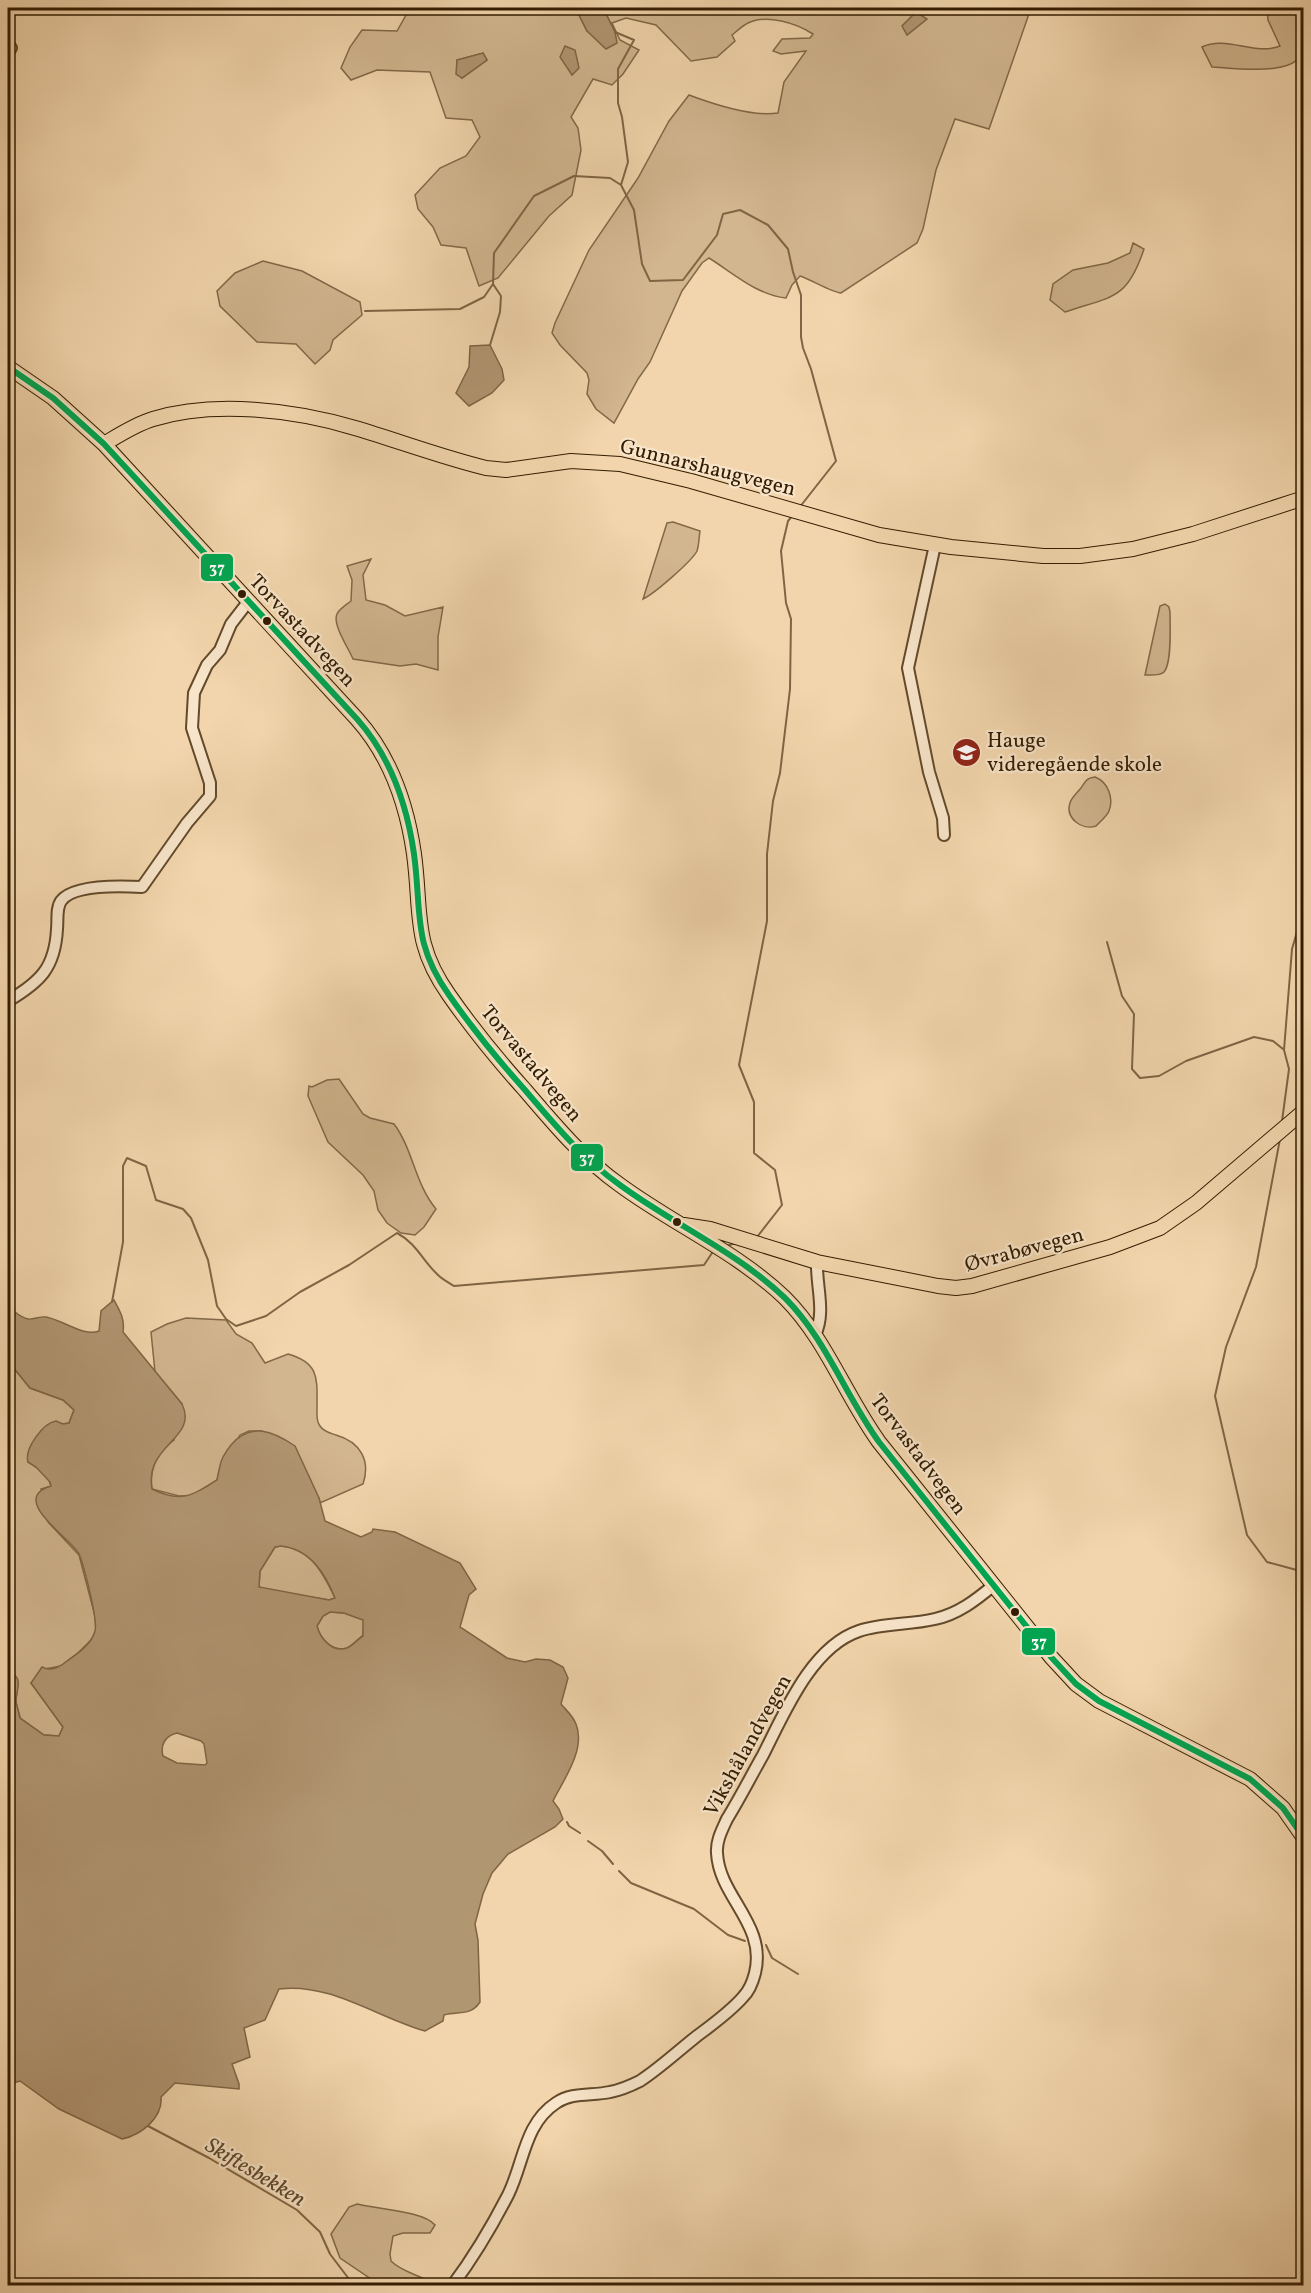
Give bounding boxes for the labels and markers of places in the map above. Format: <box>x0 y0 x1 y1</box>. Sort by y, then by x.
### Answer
unlabelled marker <box>236 588 248 600</box>
unlabelled marker <box>261 615 273 627</box>
place label: Hauge videregående skole <box>987 727 1162 780</box>
school or university icon: Hauge videregående skole <box>950 736 982 768</box>
unlabelled marker <box>671 1216 683 1228</box>
unlabelled marker <box>1009 1606 1021 1618</box>

